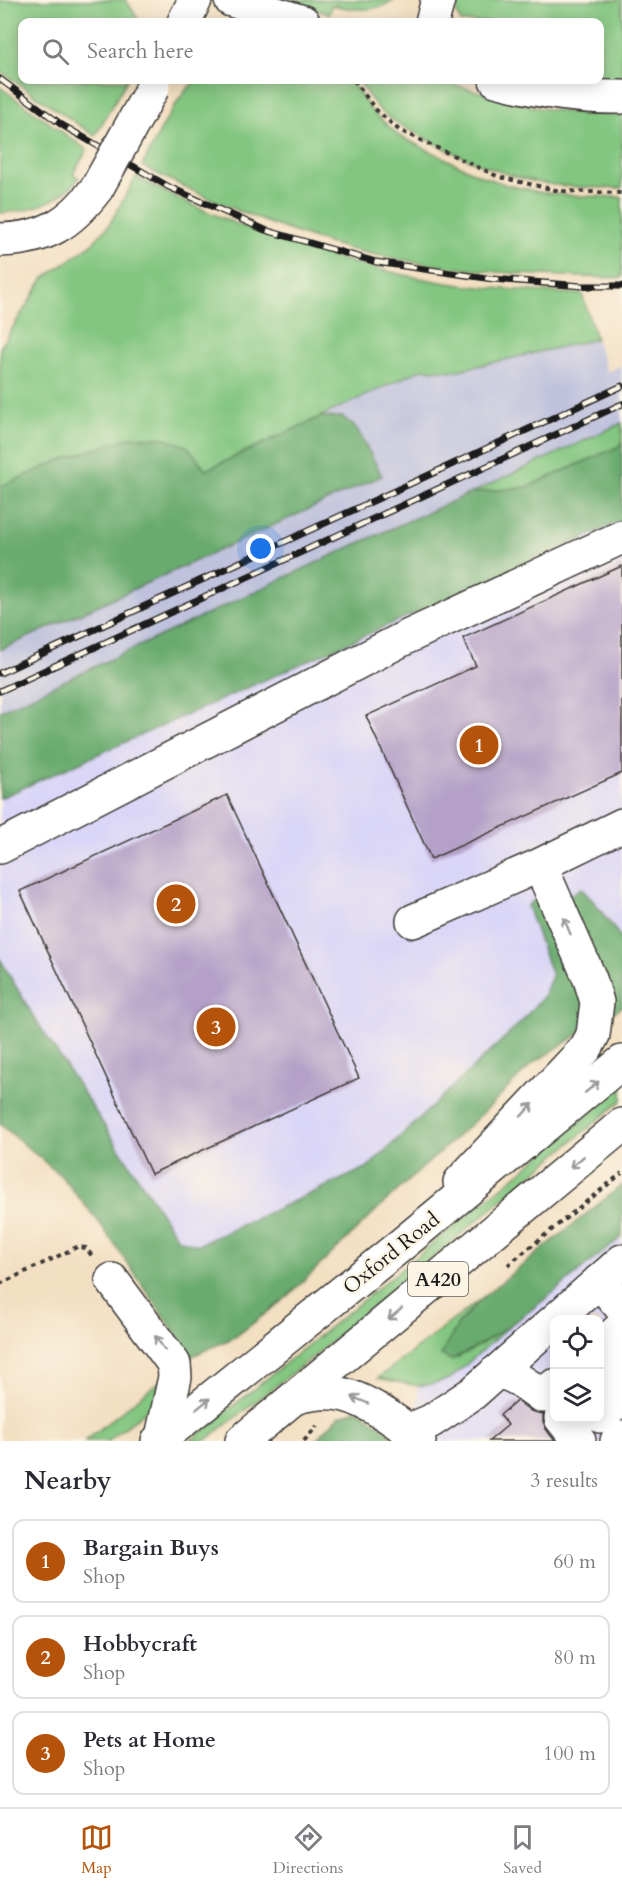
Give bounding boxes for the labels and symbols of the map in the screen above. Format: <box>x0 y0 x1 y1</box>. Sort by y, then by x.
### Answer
your location <box>246 534 275 563</box>
pin: 1 <box>460 722 498 768</box>
pin: 2 <box>156 882 195 926</box>
one-way arrow <box>561 917 572 935</box>
pin: 3 <box>196 1004 236 1050</box>
one-way arrow <box>584 1080 599 1094</box>
one-way arrow <box>520 1103 534 1118</box>
one-way arrow <box>569 1156 585 1169</box>
street label: Oxford Road <box>337 1205 446 1301</box>
road number: A420 <box>408 1262 468 1296</box>
one-way arrow <box>387 1308 403 1321</box>
one-way arrow <box>154 1335 166 1351</box>
one-way arrow <box>351 1394 369 1405</box>
one-way arrow <box>195 1398 211 1411</box>

